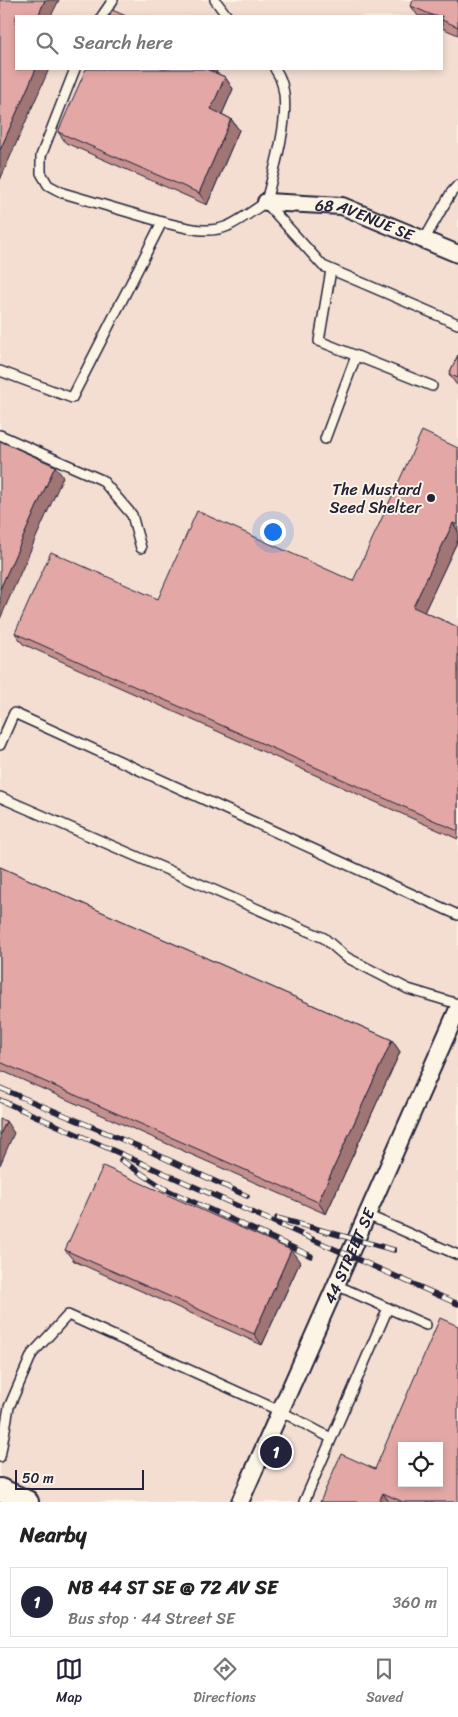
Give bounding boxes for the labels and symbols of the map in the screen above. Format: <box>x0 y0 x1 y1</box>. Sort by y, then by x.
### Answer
street label: 68 AVENUE SE <box>314 190 419 249</box>
place label: The Mustard Seed Shelter <box>329 475 423 522</box>
marker: The Mustard Seed Shelter <box>425 492 437 504</box>
your location <box>260 519 286 545</box>
street label: 44 STREET SE <box>315 1202 383 1309</box>
pin: 1 <box>260 1433 292 1471</box>
scale bar <box>15 1467 144 1490</box>

